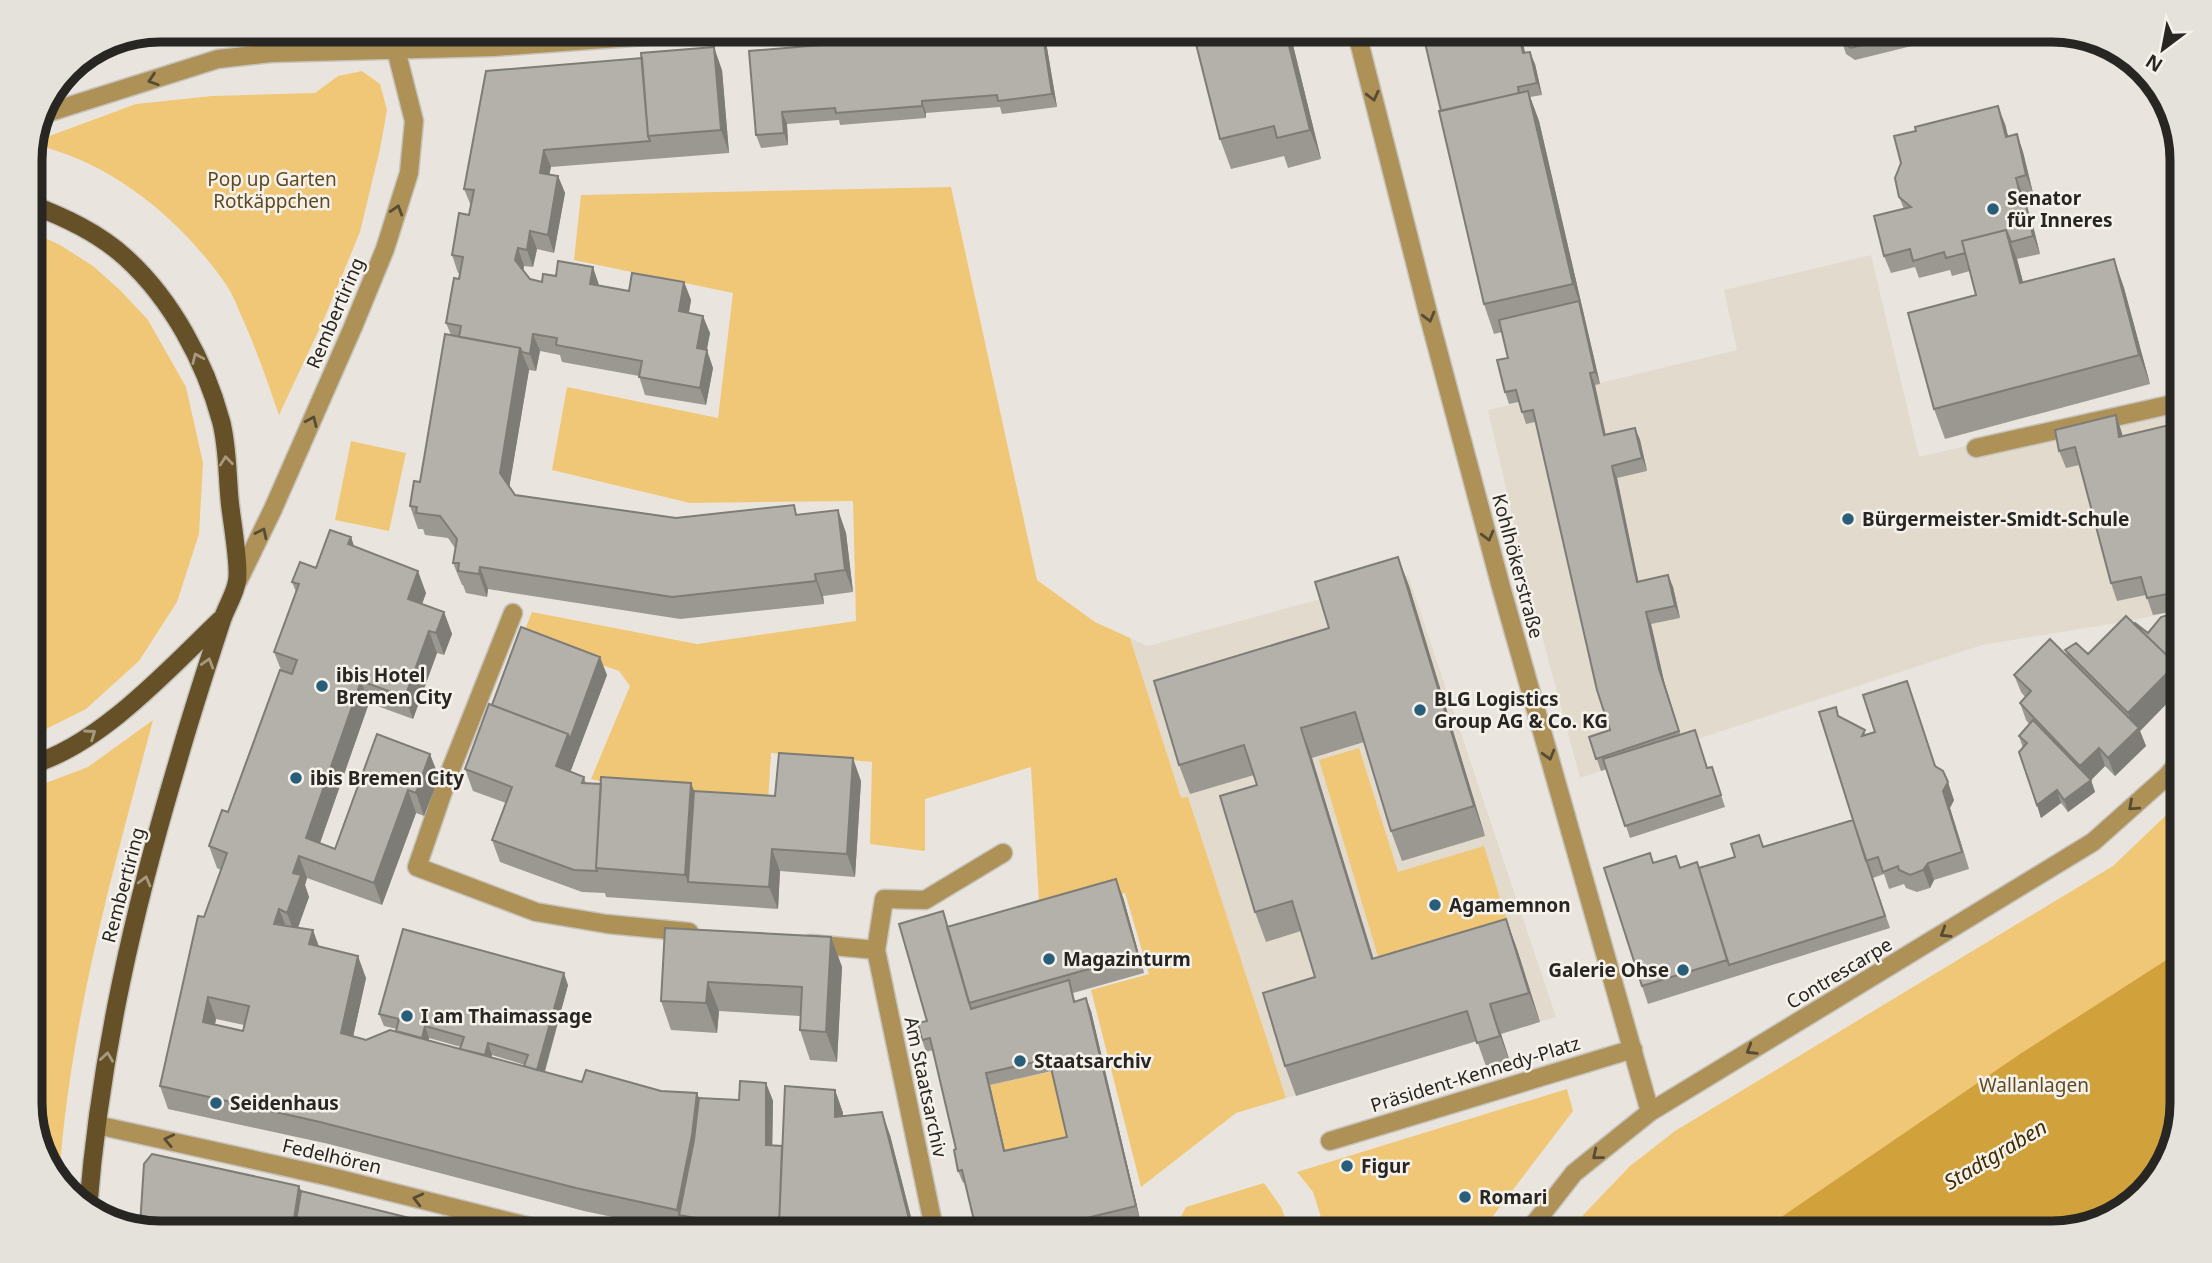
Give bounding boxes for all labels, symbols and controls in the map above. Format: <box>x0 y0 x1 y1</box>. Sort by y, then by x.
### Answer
north arrow <box>2128 14 2198 84</box>
text: N <box>2141 48 2167 79</box>
one-way arrow <box>147 71 159 86</box>
one-way arrow <box>1365 90 1379 102</box>
park label: Pop up Garten Rotkäppchen <box>207 166 337 214</box>
place label: Senator für Inneres <box>2007 185 2113 233</box>
marker: Senator für Inneres <box>1985 201 2001 217</box>
one-way arrow <box>389 205 403 217</box>
street label: Rembertiring <box>300 253 370 373</box>
one-way arrow <box>1421 310 1435 322</box>
one-way arrow <box>191 353 205 365</box>
one-way arrow <box>304 416 318 428</box>
one-way arrow <box>219 456 234 467</box>
street label: Kohlhökerstraße <box>1486 491 1550 641</box>
place label: Bürgermeister-Smidt-Schule <box>1862 506 2129 532</box>
marker: Bürgermeister-Smidt-Schule <box>1840 511 1856 527</box>
one-way arrow <box>253 528 267 540</box>
one-way arrow <box>1480 530 1494 542</box>
one-way arrow <box>200 657 215 669</box>
place label: ibis Hotel Bremen City <box>336 662 452 710</box>
marker: ibis Hotel Bremen City <box>314 678 330 694</box>
place label: BLG Logistics Group AG & Co. KG <box>1434 686 1608 734</box>
marker: BLG Logistics Group AG & Co. KG <box>1412 702 1428 718</box>
one-way arrow <box>83 730 96 742</box>
one-way arrow <box>1541 749 1556 761</box>
place label: ibis Bremen City <box>310 765 464 791</box>
marker: ibis Bremen City <box>288 770 304 786</box>
one-way arrow <box>2129 798 2142 810</box>
street label: Rembertiring <box>95 824 151 946</box>
one-way arrow <box>137 875 151 887</box>
place label: Agamemnon <box>1449 892 1571 918</box>
marker: Agamemnon <box>1427 897 1443 913</box>
one-way arrow <box>1940 924 1953 937</box>
street label: Contrescarpe <box>1781 931 1897 1015</box>
place label: Magazinturm <box>1063 946 1191 972</box>
marker: Magazinturm <box>1041 951 1057 967</box>
place label: Galerie Ohse <box>1548 957 1669 983</box>
marker: Galerie Ohse <box>1675 962 1691 978</box>
place label: I am Thaimassage <box>421 1003 592 1029</box>
marker: I am Thaimassage <box>399 1008 415 1024</box>
street label: Am Staatsarchiv <box>898 1014 954 1160</box>
street label: Präsident-Kennedy-Platz <box>1367 1030 1583 1118</box>
one-way arrow <box>1745 1042 1758 1055</box>
place label: Staatsarchiv <box>1034 1048 1152 1074</box>
one-way arrow <box>99 1051 114 1063</box>
marker: Staatsarchiv <box>1012 1053 1028 1069</box>
park label: Wallanlagen <box>1979 1072 2089 1098</box>
place label: Seidenhaus <box>230 1090 339 1116</box>
marker: Seidenhaus <box>208 1095 224 1111</box>
water label: Stadtgraben <box>1938 1112 2052 1196</box>
street label: Fedelhören <box>280 1132 384 1180</box>
one-way arrow <box>163 1134 175 1149</box>
one-way arrow <box>1592 1146 1604 1159</box>
place label: Figur <box>1361 1153 1410 1179</box>
marker: Figur <box>1339 1158 1355 1174</box>
place label: Romari <box>1479 1184 1547 1210</box>
marker: Romari <box>1457 1189 1473 1205</box>
one-way arrow <box>412 1193 424 1207</box>

